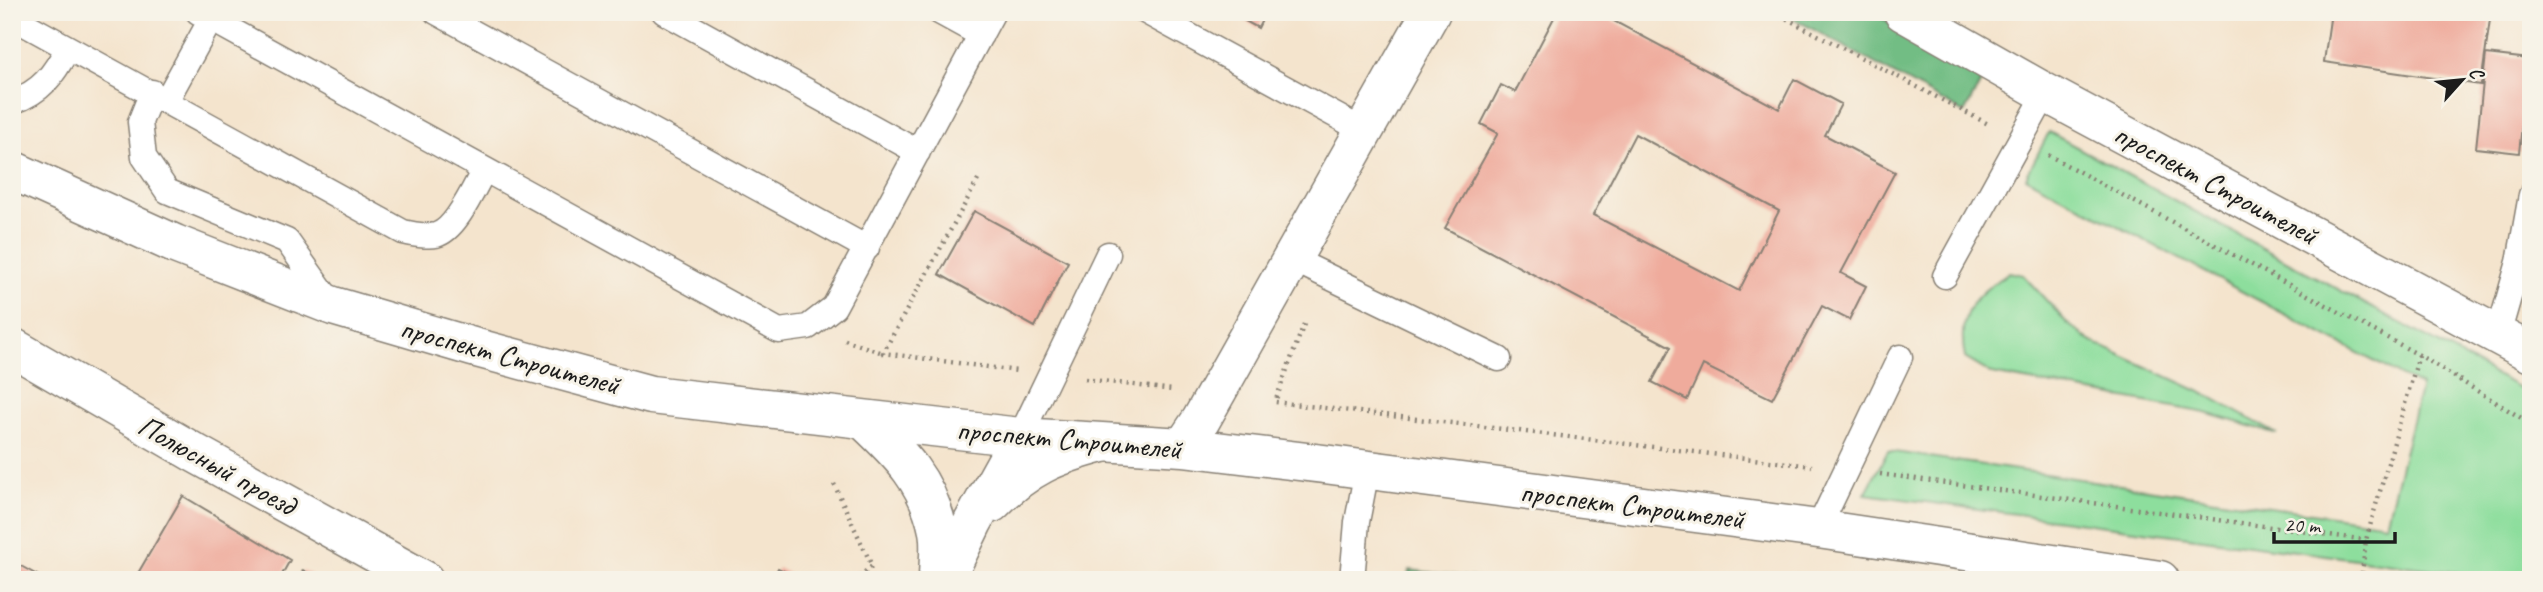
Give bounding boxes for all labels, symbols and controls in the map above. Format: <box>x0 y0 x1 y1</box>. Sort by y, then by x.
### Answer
north arrow <box>2428 46 2498 116</box>
text: С <box>2463 63 2490 85</box>
street label: проспект Строителей <box>2108 114 2326 254</box>
street label: проспект Строителей <box>396 308 625 404</box>
street label: Полюсный проезд <box>131 406 305 525</box>
street label: проспект Строителей <box>955 410 1184 468</box>
street label: проспект Строителей <box>1518 472 1748 538</box>
scale bar <box>2274 501 2394 545</box>
text: 20 m <box>2284 512 2322 538</box>

